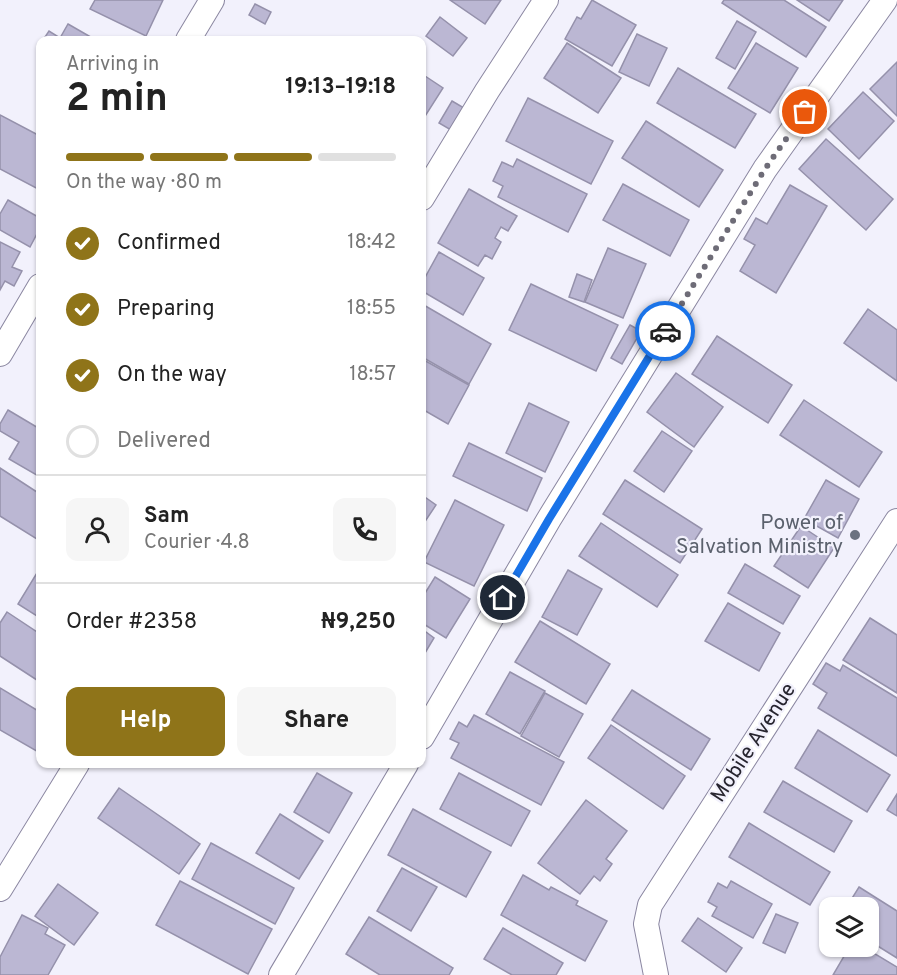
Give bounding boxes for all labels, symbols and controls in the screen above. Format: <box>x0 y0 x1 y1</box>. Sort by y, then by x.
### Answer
text: Arriving in <box>66 52 159 78</box>
text: 19:13–19:18 <box>285 74 396 101</box>
text: 2 min <box>66 76 168 125</box>
pin <box>779 86 830 137</box>
icon: bag <box>788 95 821 128</box>
text: On the way · 80 m <box>66 170 222 196</box>
icon: check <box>66 227 99 260</box>
text: Confirmed <box>117 230 221 257</box>
text: 18:42 <box>347 230 396 256</box>
icon: check <box>66 293 99 326</box>
text: Preparing <box>117 296 215 323</box>
text: 18:55 <box>347 296 396 322</box>
courier <box>635 301 695 361</box>
icon: car <box>649 315 682 348</box>
icon: check <box>66 359 99 392</box>
text: On the way <box>117 362 227 389</box>
text: 18:57 <box>349 362 396 388</box>
text: Delivered <box>117 428 211 455</box>
button: person <box>66 498 129 561</box>
button: phone <box>333 498 396 561</box>
text: Sam <box>144 503 189 530</box>
place label: Power of Salvation Ministry <box>676 510 843 561</box>
marker: Power of Salvation Ministry <box>848 528 862 542</box>
text: Courier · 4.8 <box>144 530 250 556</box>
pin <box>477 572 528 623</box>
icon: home <box>486 581 519 614</box>
text: Order #2358 <box>66 609 197 636</box>
text: ₦9,250 <box>321 609 396 636</box>
street label: Mobile Avenue <box>705 678 803 808</box>
button: Help <box>66 687 225 756</box>
button: Share <box>237 687 396 756</box>
map controls <box>819 897 879 957</box>
button: layers <box>819 897 879 957</box>

